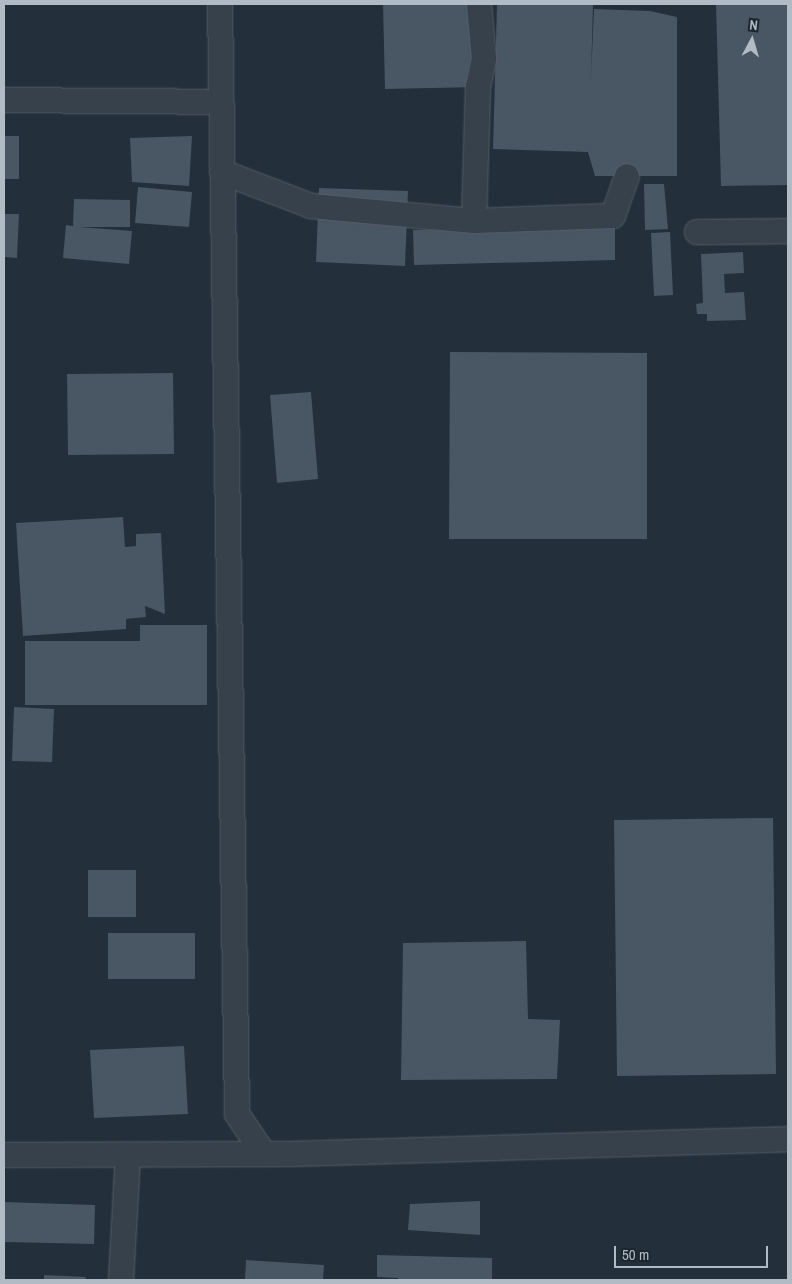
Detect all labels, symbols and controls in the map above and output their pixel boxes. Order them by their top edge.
north arrow [727,15,777,65]
text: N [748,16,759,34]
scale bar [617,1236,771,1268]
text: 50 m [622,1244,649,1265]

